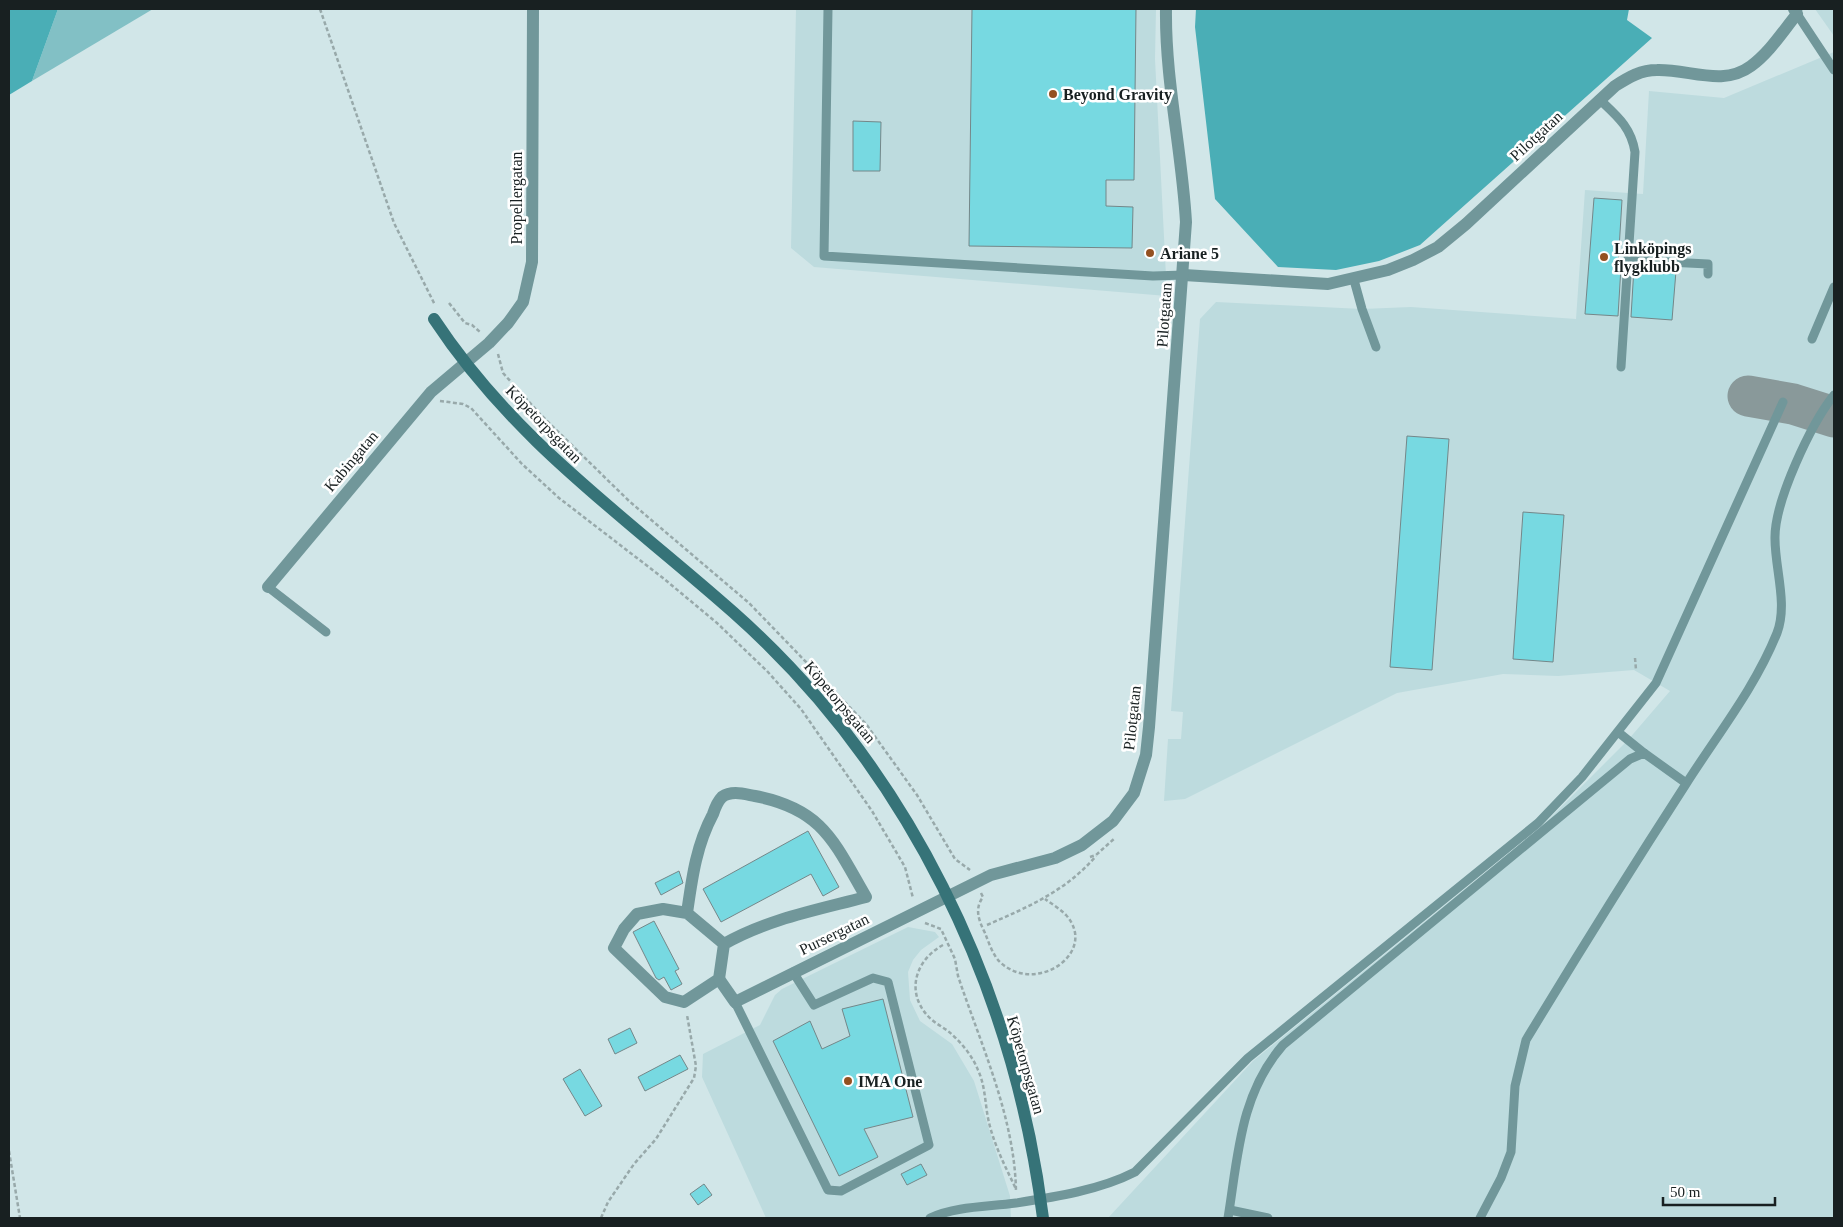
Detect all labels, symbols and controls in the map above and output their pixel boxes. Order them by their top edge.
place label: Beyond Gravity [1063,86,1172,104]
marker: Beyond Gravity [1047,88,1059,100]
street label: Pilotgatan [1506,108,1566,165]
street label: Propellergatan [508,151,526,245]
place label: Linköpings flygklubb [1614,240,1691,276]
place label: Ariane 5 [1160,245,1219,262]
marker: Ariane 5 [1144,247,1156,259]
marker: Linköpings flygklubb [1598,251,1610,263]
street label: Pilotgatan [1153,282,1176,348]
street label: Köpetorpsgatan [502,382,585,467]
street label: Kabingatan [321,427,382,495]
street label: Köpetorpsgatan [800,658,879,747]
street label: Pilotgatan [1120,685,1145,751]
street label: Pursergatan [796,910,872,959]
street label: Köpetorpsgatan [1003,1014,1048,1116]
place label: IMA One [858,1073,922,1090]
marker: IMA One [842,1075,854,1087]
scale bar [1663,1174,1776,1206]
text: 50 m [1670,1184,1701,1200]

